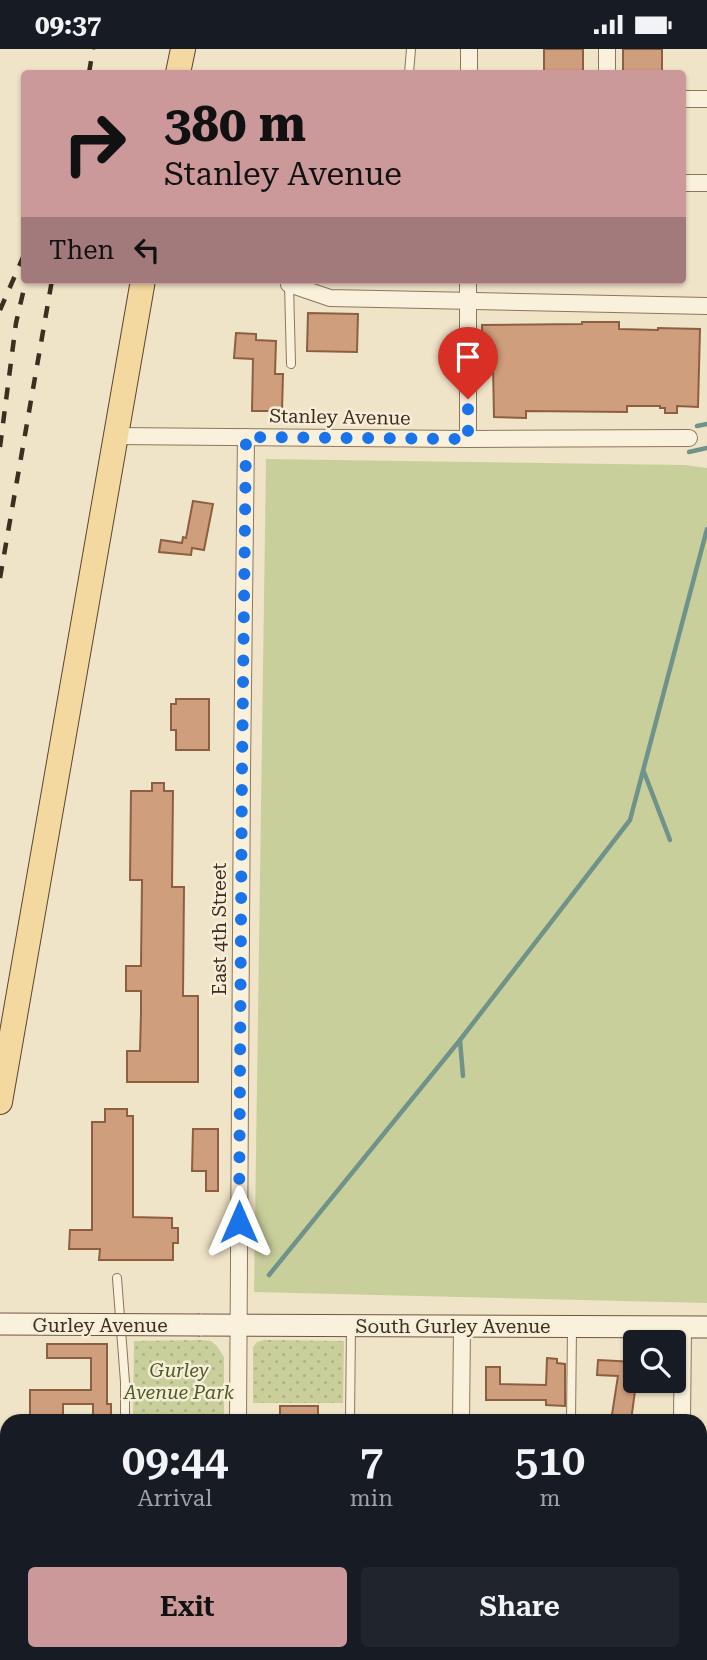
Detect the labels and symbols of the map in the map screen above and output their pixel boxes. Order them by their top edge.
pin [438,327,498,399]
street label: Stanley Avenue [269,404,411,430]
street label: East 4th Street [208,863,231,995]
position arrow [202,1185,276,1259]
street label: Gurley Avenue [32,1314,168,1337]
street label: South Gurley Avenue [356,1315,551,1338]
park label: Gurley Avenue Park [123,1359,235,1404]

